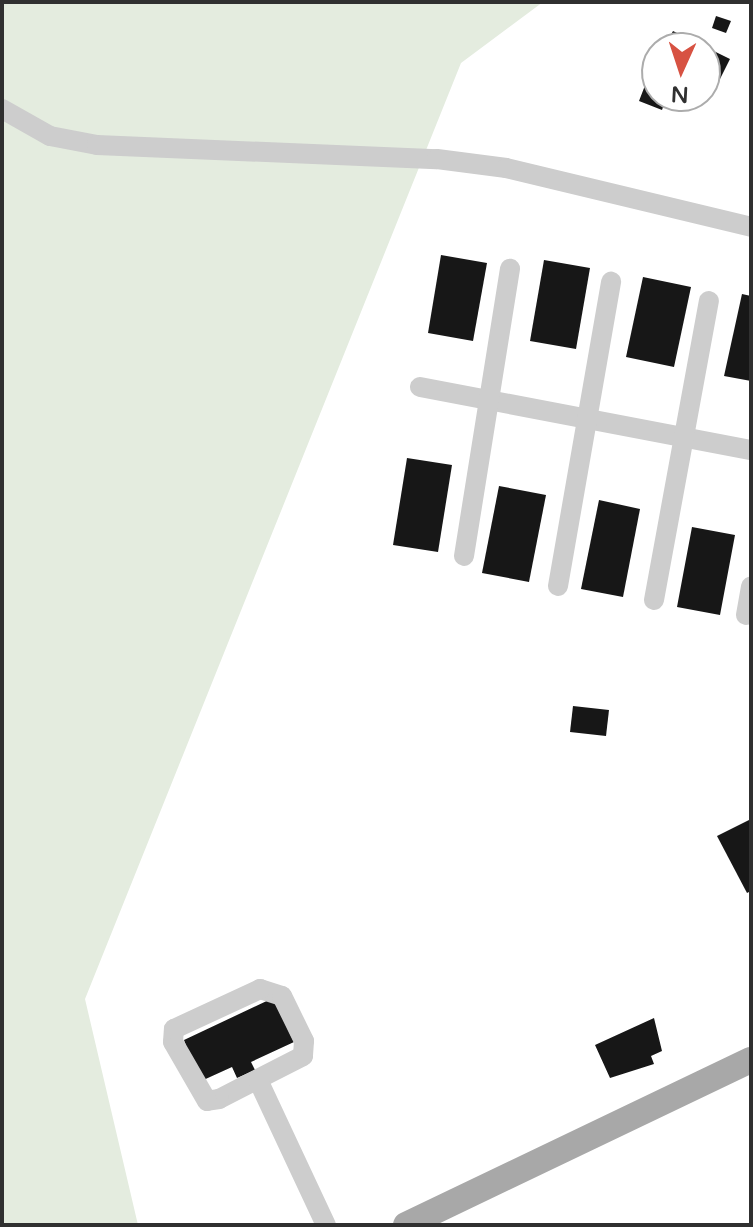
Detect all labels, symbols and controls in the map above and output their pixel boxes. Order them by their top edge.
north arrow [641,32,721,112]
text: N [670,81,689,107]

